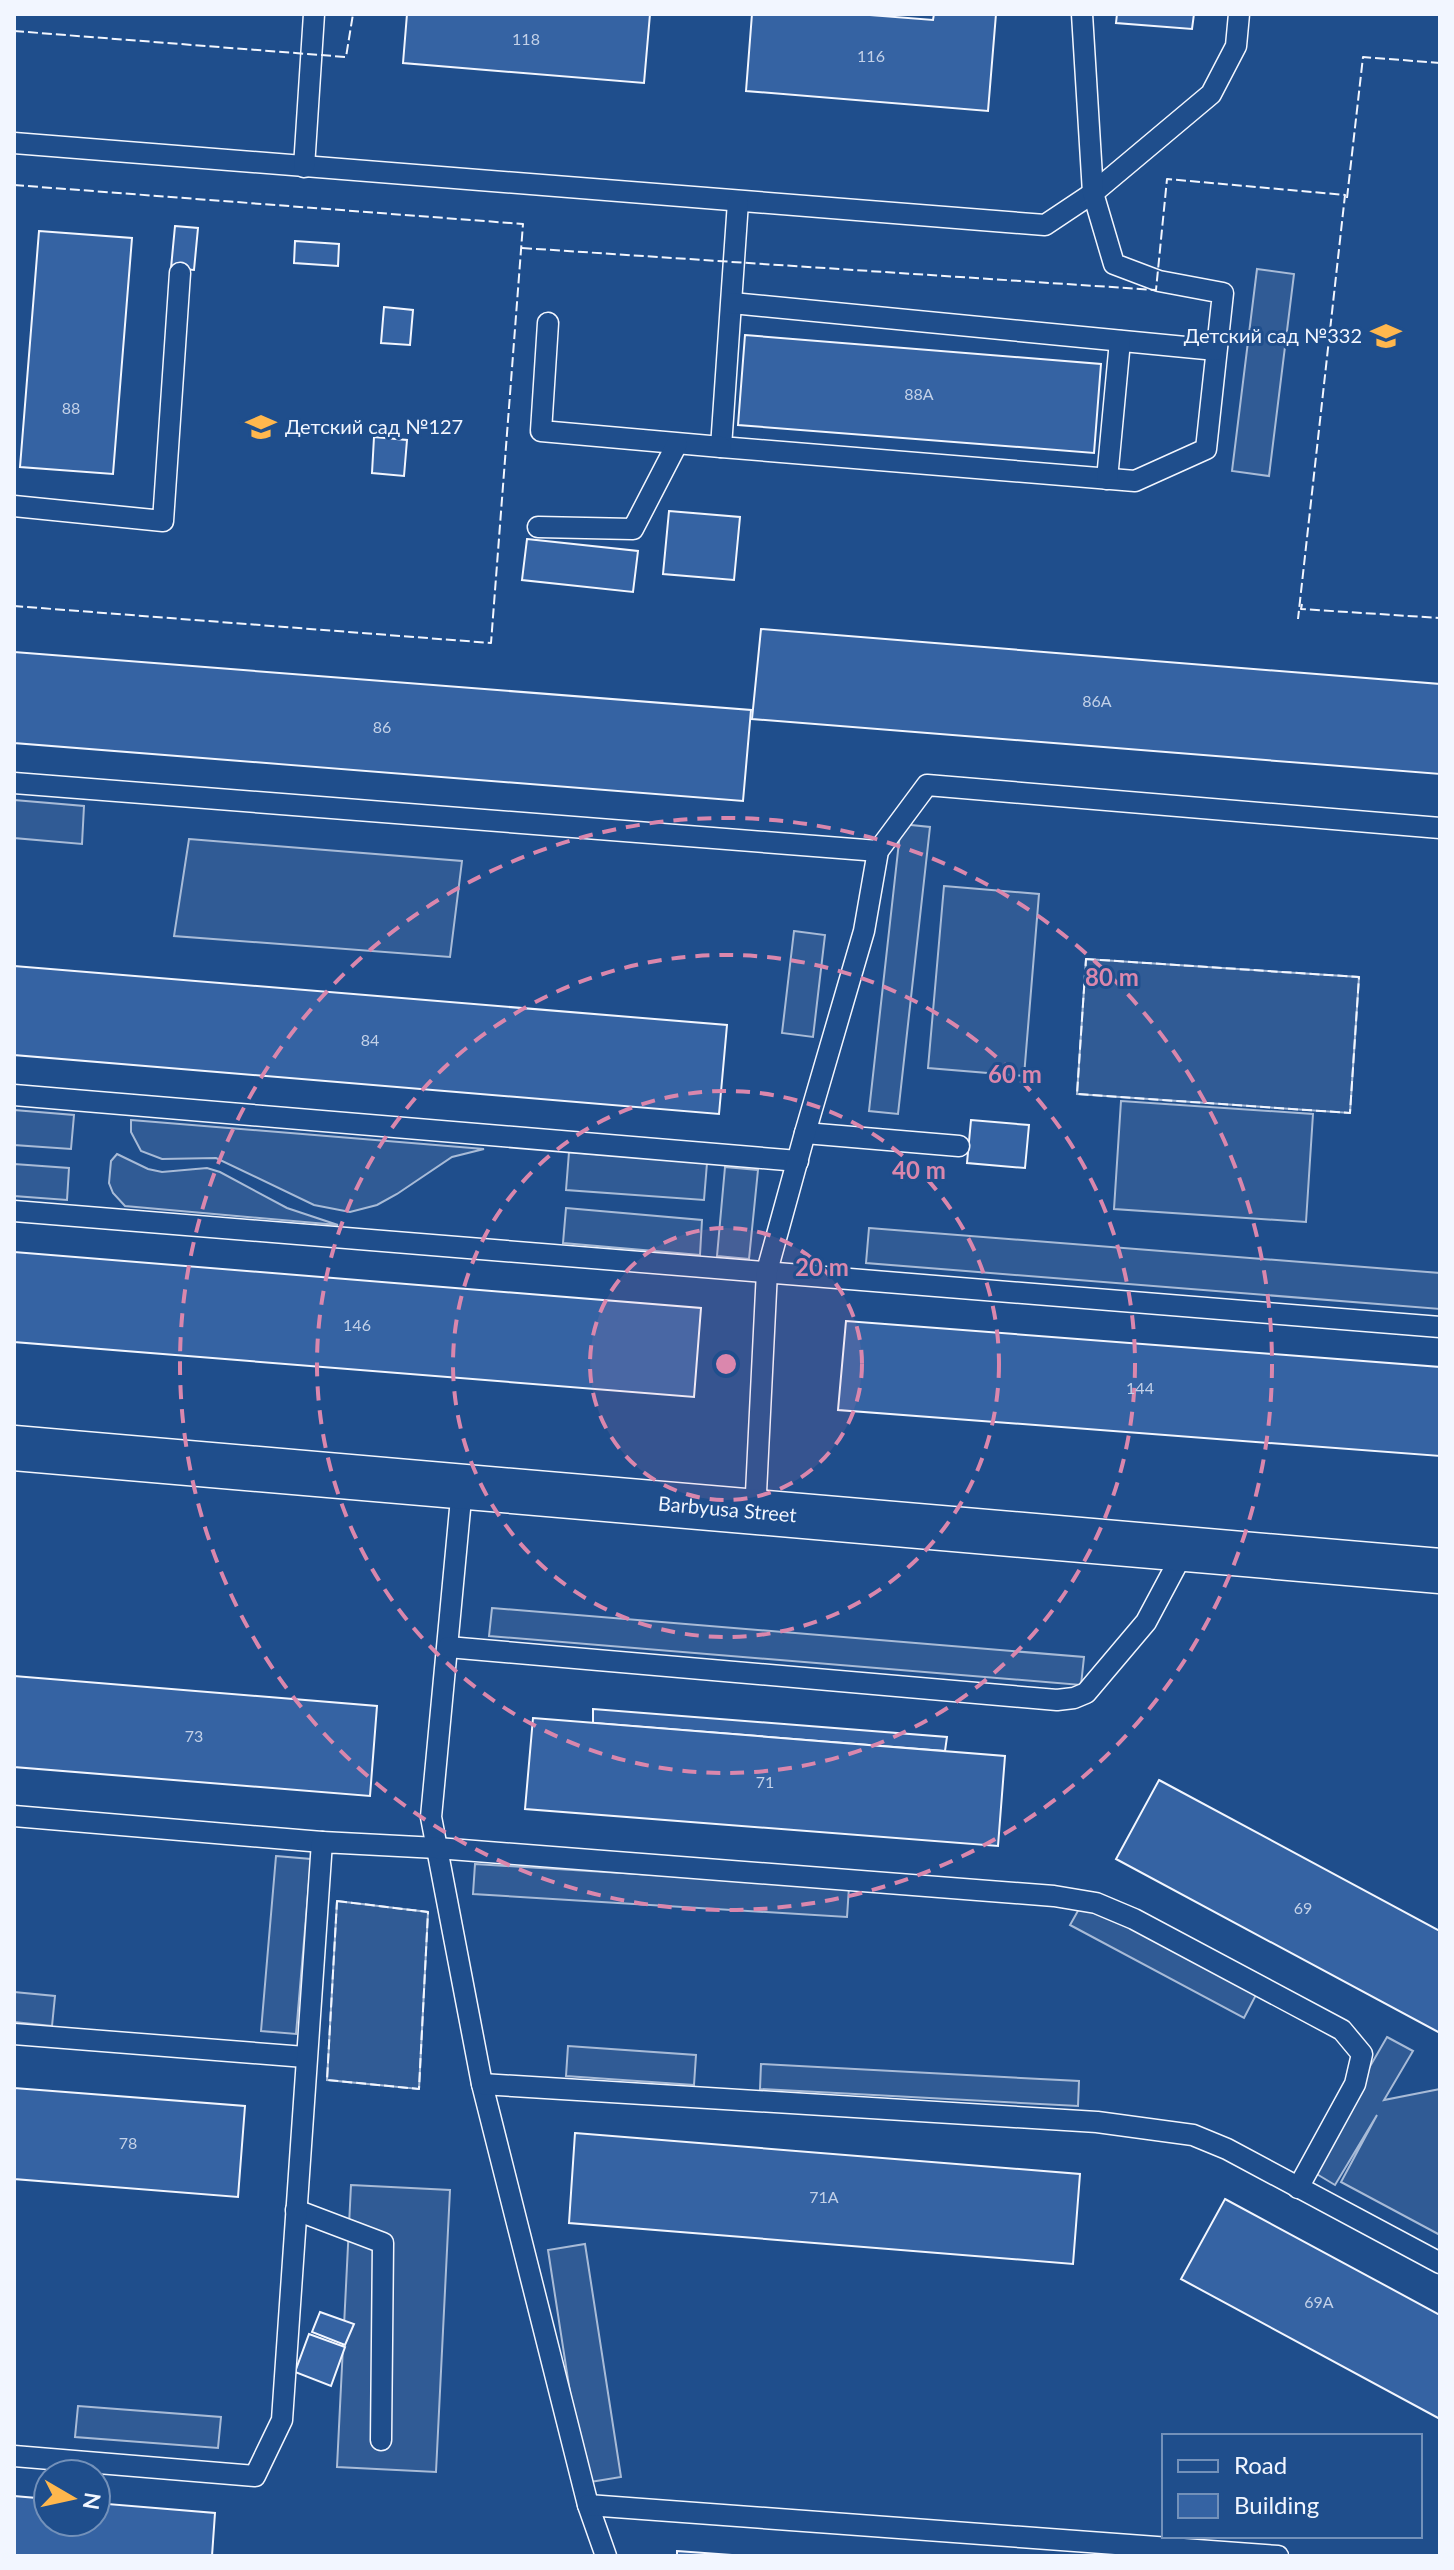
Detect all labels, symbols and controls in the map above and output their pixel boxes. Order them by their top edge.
house number: 118 [512,29,540,48]
house number: 116 [857,46,885,65]
school or university icon: Детский сад №332 [1369,319,1403,353]
place label: Детский сад №332 [1184,323,1362,347]
house number: 88А [904,384,934,403]
house number: 88 [62,398,80,417]
school or university icon: Детский сад №127 [244,410,278,444]
place label: Детский сад №127 [285,414,463,438]
house number: 86А [1082,691,1112,710]
house number: 86 [373,717,391,736]
text: 80 m [1085,962,1139,991]
house number: 84 [361,1030,379,1049]
text: 60 m [988,1059,1042,1088]
text: 40 m [892,1155,946,1184]
text: 20 m [795,1252,849,1281]
house number: 146 [343,1315,371,1334]
centre of rings [712,1350,740,1378]
house number: 144 [1126,1378,1154,1397]
street label: Barbyusa Street [657,1491,798,1526]
house number: 73 [185,1726,203,1745]
house number: 71 [756,1772,774,1791]
house number: 69 [1294,1898,1312,1917]
house number: 78 [119,2133,137,2152]
house number: 71А [809,2187,839,2206]
house number: 69А [1304,2292,1334,2311]
legend [1162,2434,1422,2538]
text: Road [1234,2450,1287,2479]
north arrow [32,2458,112,2538]
text: Building [1234,2490,1319,2519]
text: N [78,2491,107,2512]

